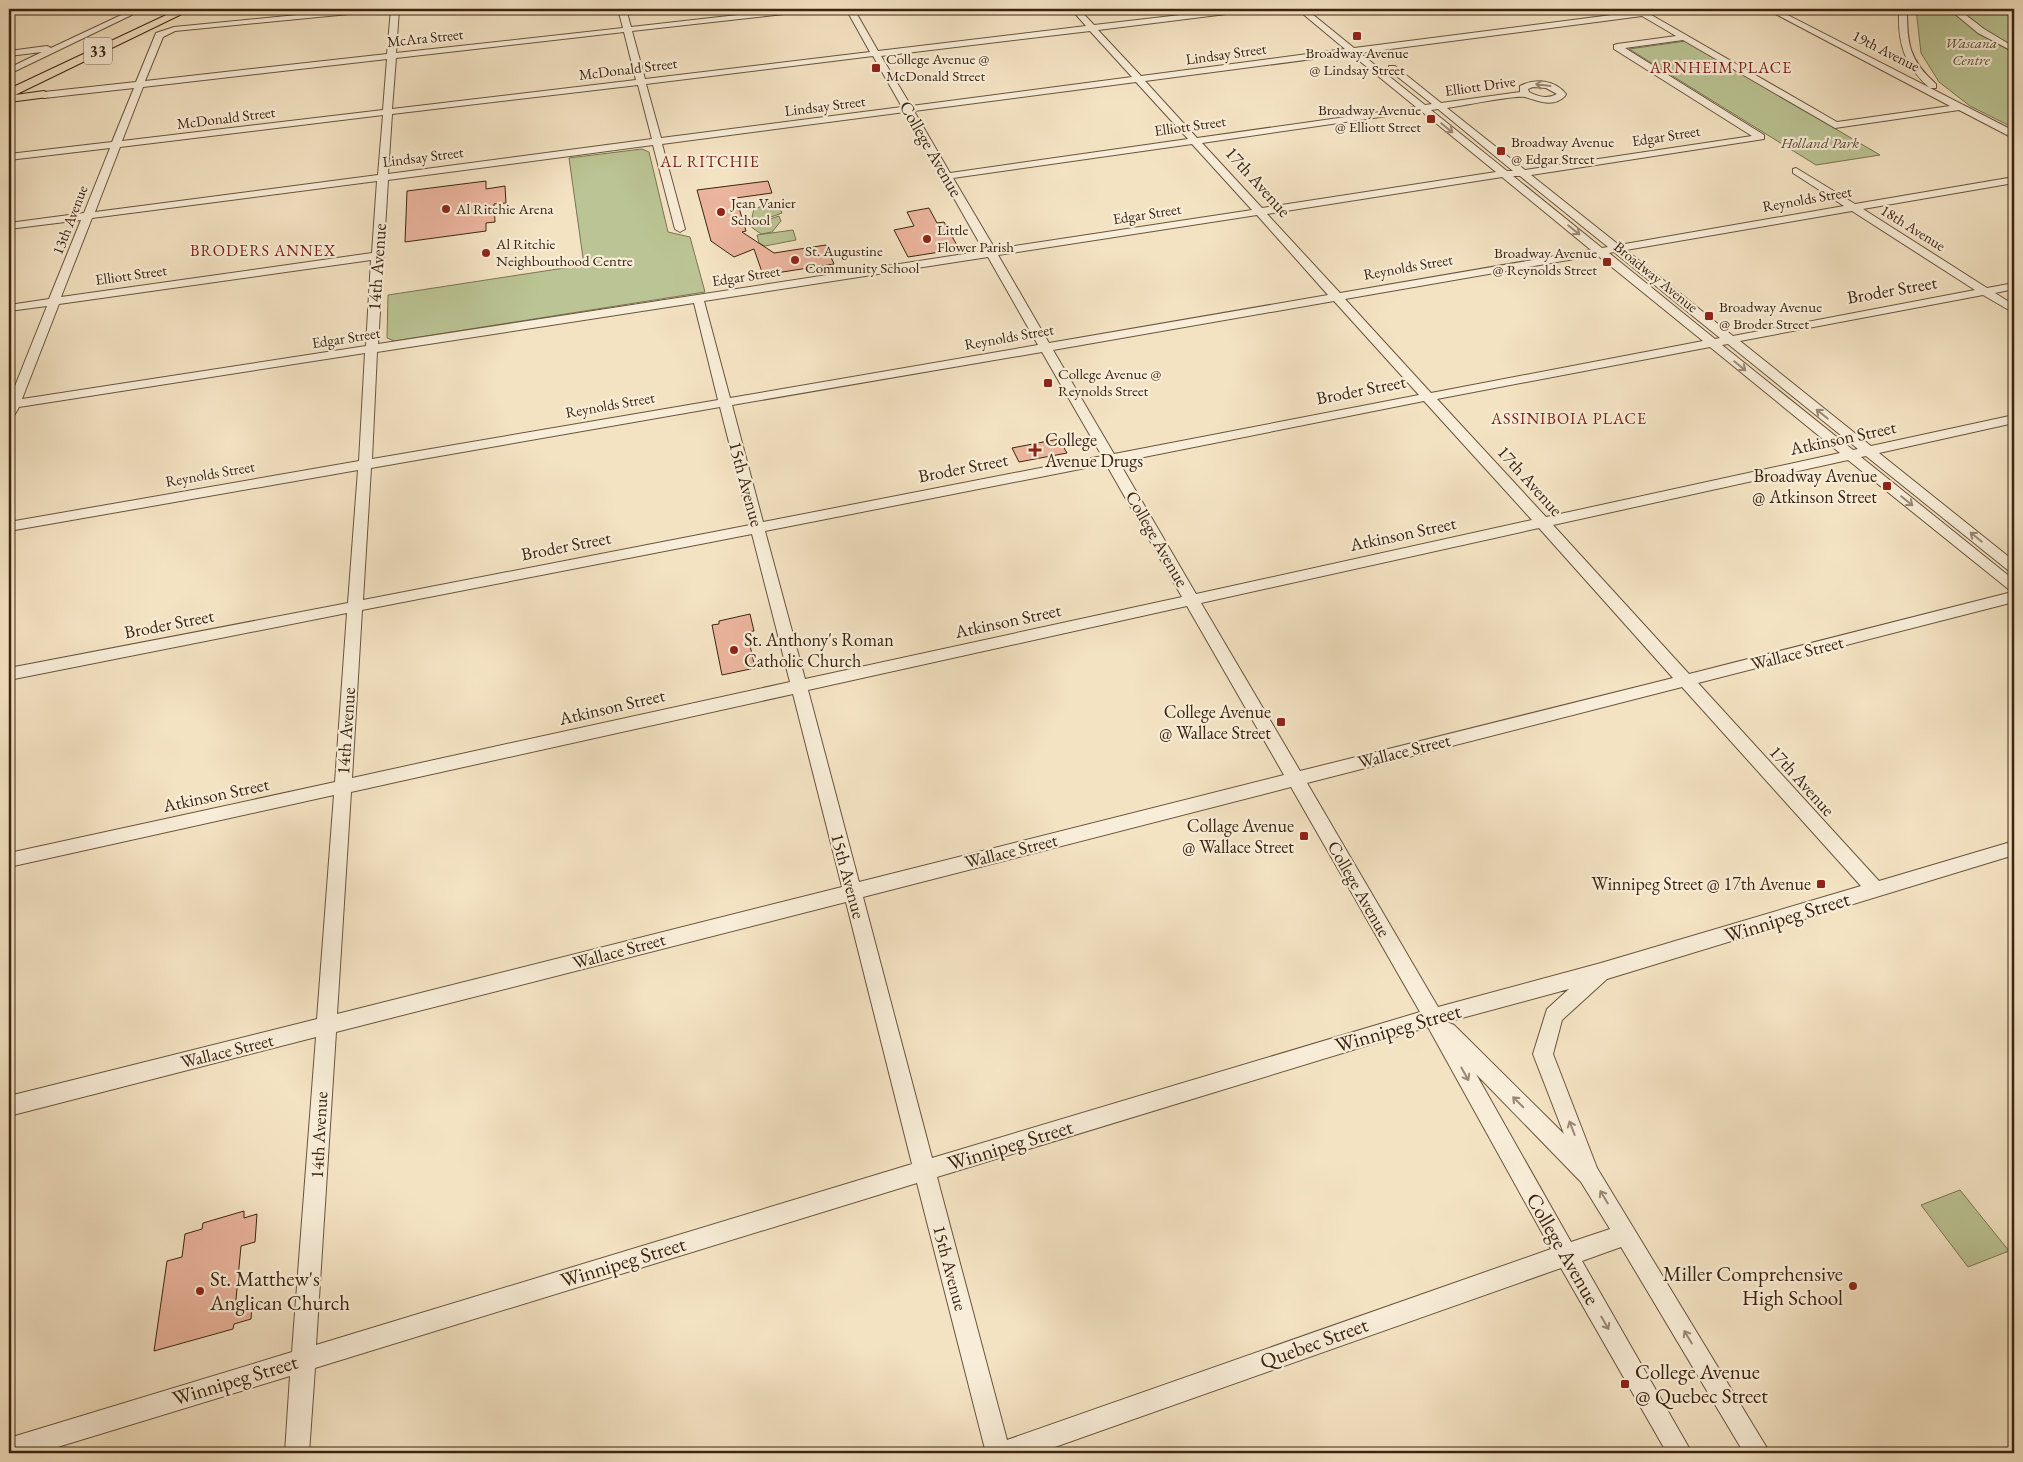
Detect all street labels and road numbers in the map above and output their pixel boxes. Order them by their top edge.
street label: McAra Street [386,24,464,51]
street label: 19th Avenue [1849,26,1923,76]
road number: 33 [84,37,112,64]
street label: Lindsay Street [1184,38,1268,69]
street label: McDonald Street [578,53,679,84]
street label: Elliott Drive [1443,71,1517,100]
street label: Lindsay Street [784,91,867,120]
street label: College Avenue [895,97,968,201]
street label: McDonald Street [176,102,277,133]
street label: Elliott Street [1153,111,1227,140]
street label: Edgar Street [1630,121,1702,150]
street label: 17th Avenue [1221,141,1296,222]
street label: Lindsay Street [382,142,465,171]
street label: Reynolds Street [1761,181,1853,216]
street label: 13th Avenue [48,182,92,257]
street label: Edgar Street [1111,199,1183,228]
street label: 18th Avenue [1877,200,1949,255]
street label: 14th Avenue [362,223,391,311]
street label: Broadway Avenue [1610,237,1702,317]
street label: Reynolds Street [1362,249,1454,284]
street label: Elliott Street [94,260,168,289]
street label: Edgar Street [710,261,782,290]
street label: Broder Street [1845,270,1939,309]
street label: Reynolds Street [963,319,1055,354]
street label: Edgar Street [310,323,382,352]
street label: Broder Street [1314,369,1408,409]
street label: Reynolds Street [564,387,656,422]
street label: Atkinson Street [1787,415,1898,460]
street label: 15th Avenue [724,439,769,529]
street label: 17th Avenue [1493,440,1568,521]
street label: Broder Street [916,447,1010,487]
street label: Reynolds Street [164,456,256,491]
street label: College Avenue [1121,487,1194,591]
street label: Atkinson Street [1347,511,1458,556]
street label: Broder Street [519,525,613,565]
street label: Atkinson Street [952,598,1063,643]
street label: Broder Street [122,603,216,643]
street label: Wallace Street [1748,630,1846,675]
street label: Atkinson Street [556,683,667,730]
street label: 14th Avenue [331,687,360,775]
street label: Wallace Street [1355,728,1453,773]
street label: 17th Avenue [1765,740,1840,821]
street label: Atkinson Street [160,772,271,817]
street label: Wallace Street [962,828,1060,873]
street label: 15th Avenue [826,831,871,921]
street label: College Avenue [1323,837,1396,941]
street label: Winnipeg Street [1721,885,1853,948]
street label: Wallace Street [570,927,668,974]
street label: Winnipeg Street [1332,997,1464,1058]
street label: Wallace Street [178,1028,276,1073]
street label: 14th Avenue [305,1091,332,1179]
street label: Winnipeg Street [944,1113,1076,1176]
street label: College Avenue [1520,1188,1606,1310]
street label: 15th Avenue [928,1223,973,1313]
street label: Winnipeg Street [557,1230,689,1293]
street label: Quebec Street [1256,1310,1372,1375]
street label: Winnipeg Street [169,1348,301,1411]

